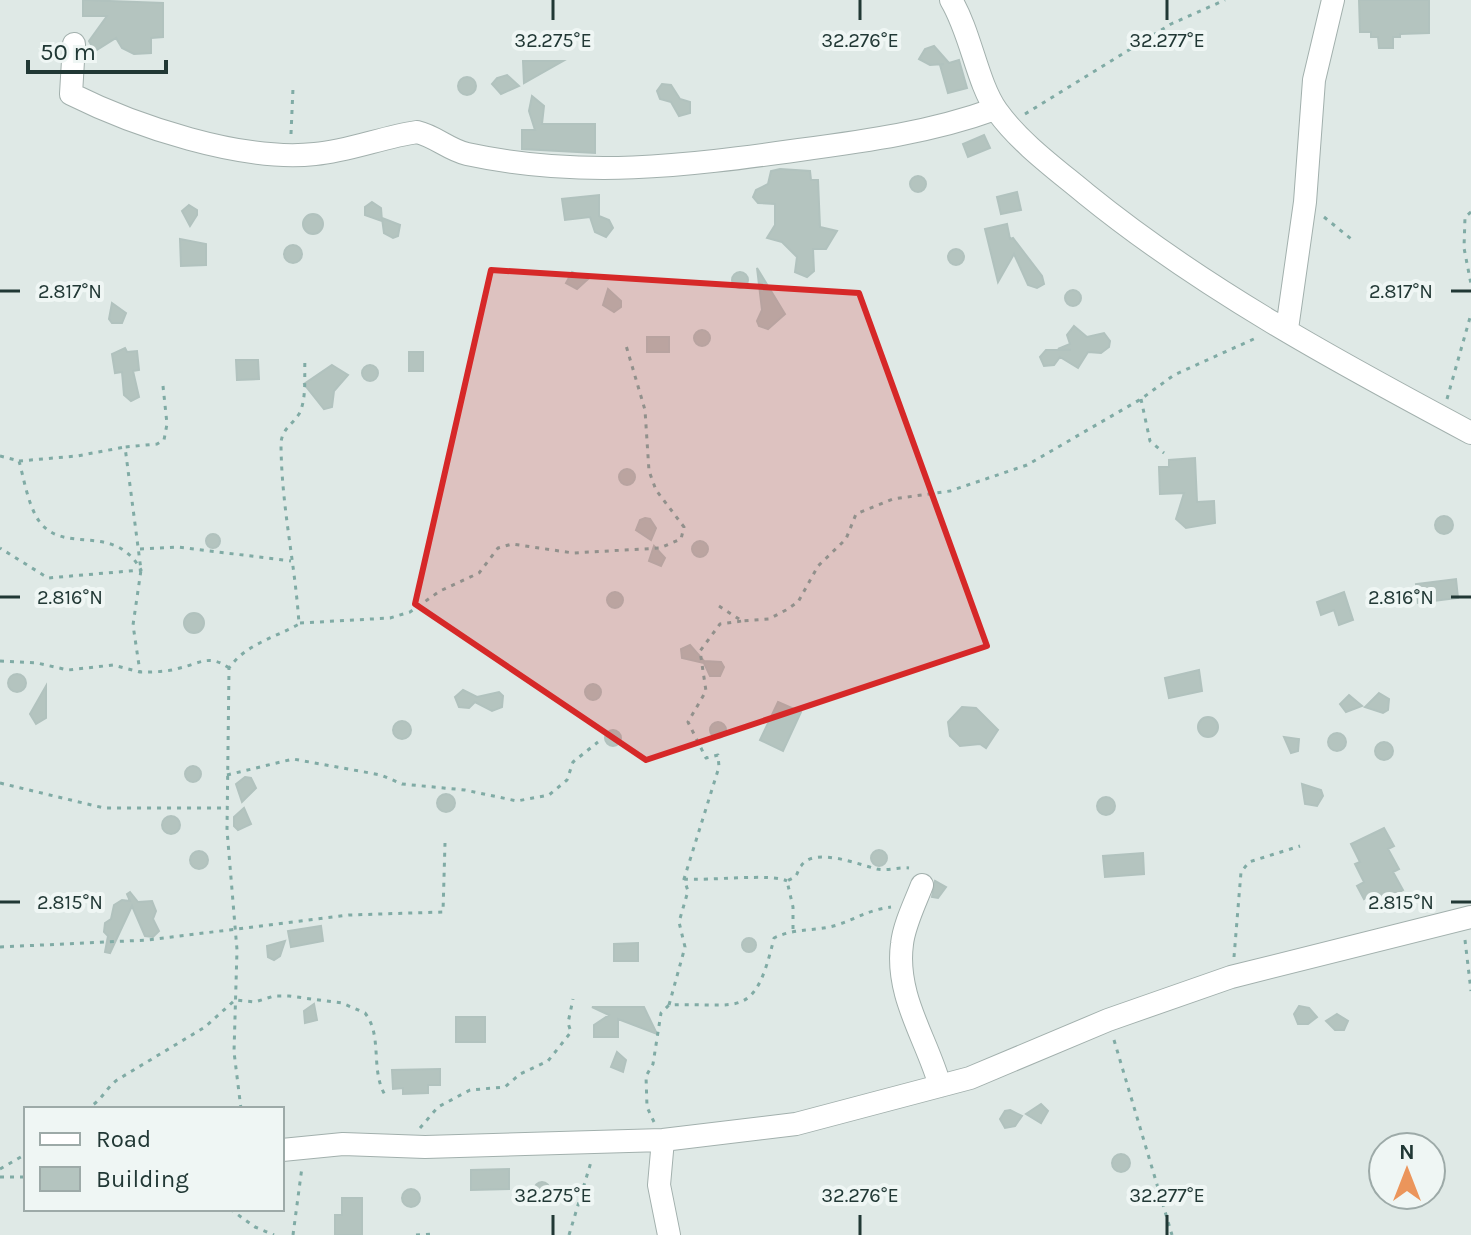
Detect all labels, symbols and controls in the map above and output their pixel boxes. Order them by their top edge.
scale bar [28,24,166,74]
text: 32.275°E [514,29,592,52]
text: 32.276°E [821,29,899,52]
text: 32.277°E [1129,29,1205,52]
text: 50 m [40,38,96,66]
text: 2.817°N [38,280,102,303]
text: 2.817°N [1369,280,1433,303]
text: 2.816°N [37,586,103,609]
text: 2.816°N [1368,586,1434,609]
text: 2.815°N [37,891,103,914]
text: 2.815°N [1368,891,1434,914]
legend [24,1107,284,1211]
text: Road [96,1125,151,1153]
north arrow [1367,1131,1447,1211]
text: N [1399,1139,1415,1165]
text: Building [96,1165,189,1193]
text: 32.275°E [514,1184,592,1207]
text: 32.276°E [821,1184,899,1207]
text: 32.277°E [1129,1184,1205,1207]

